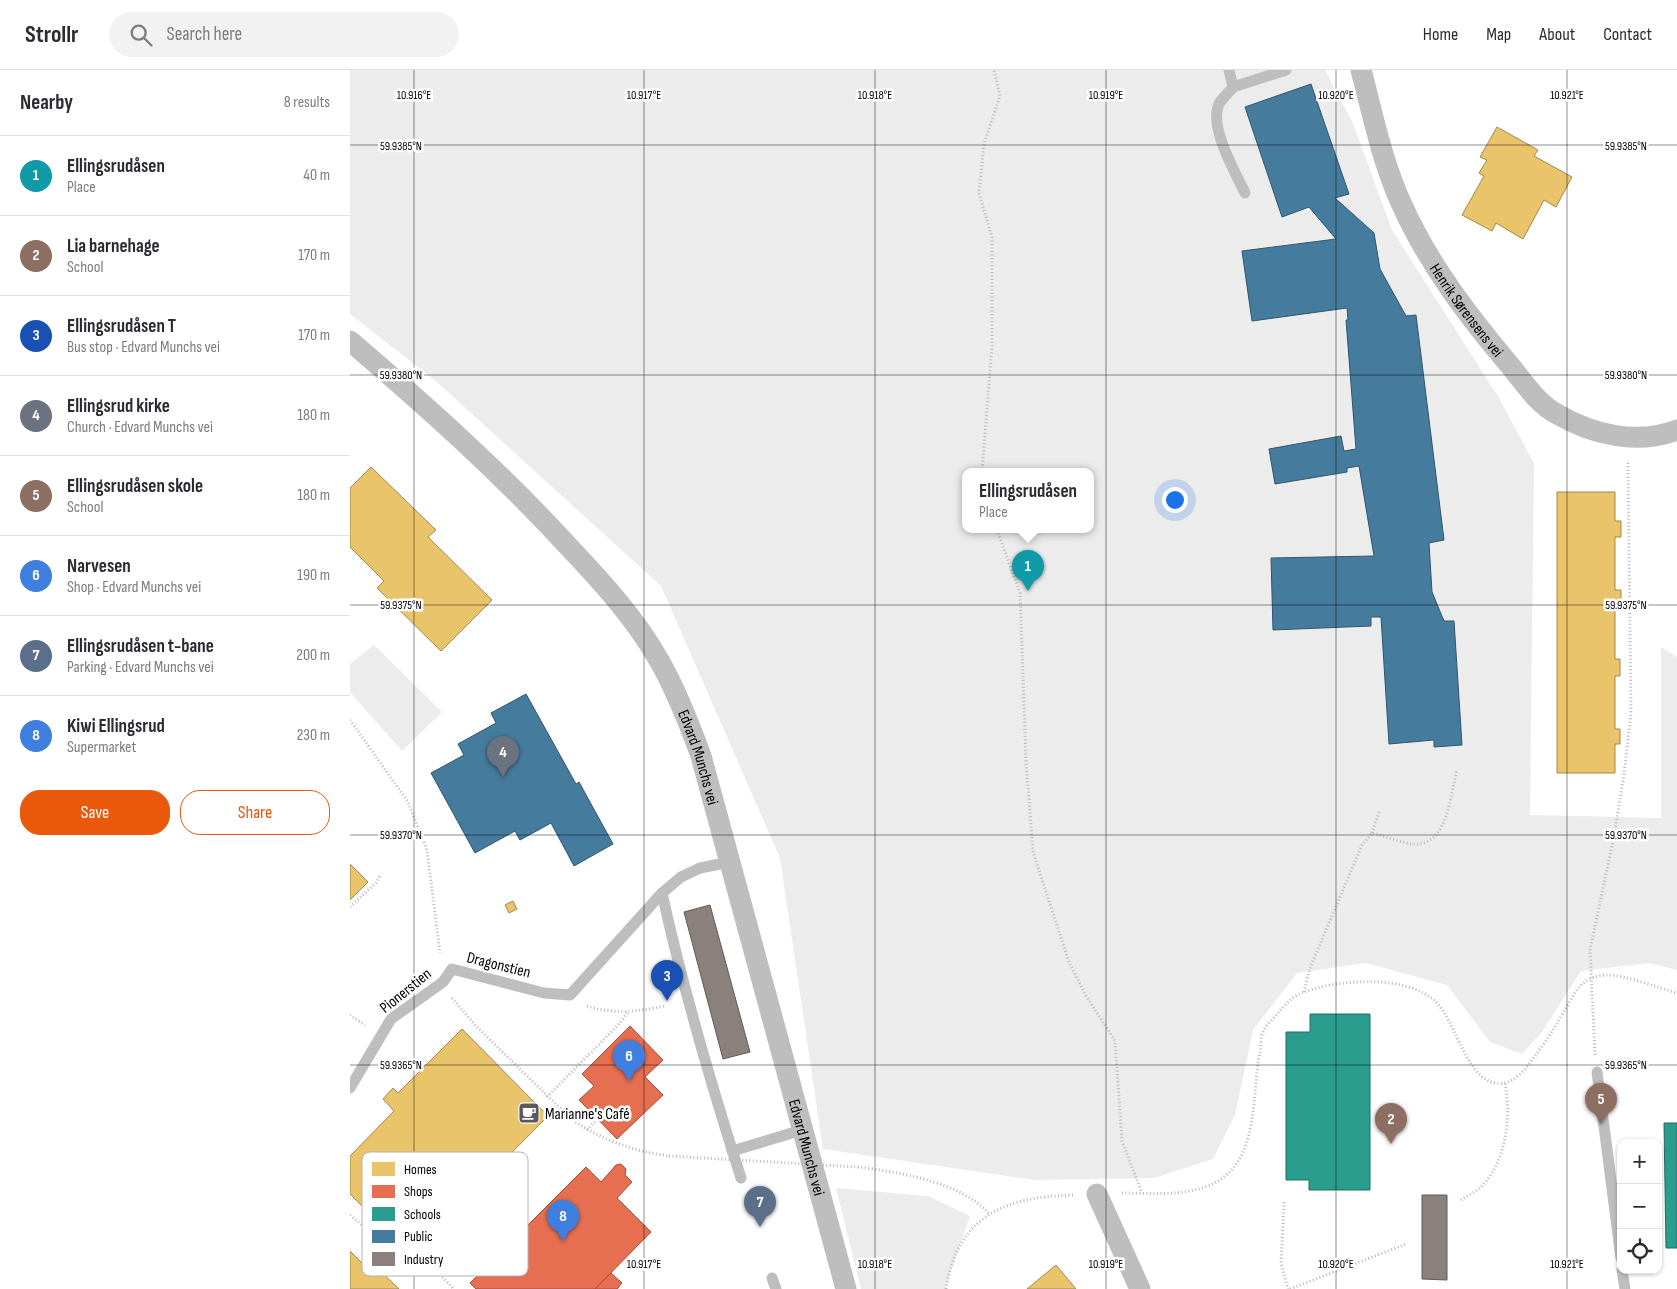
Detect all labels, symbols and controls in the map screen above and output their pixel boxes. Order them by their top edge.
search box [109,12,459,57]
text: Strollr [25,20,79,49]
icon: search [127,21,155,49]
text: Search here [167,23,242,46]
text: Home [1423,24,1458,45]
text: Map [1486,24,1511,45]
text: About [1539,24,1575,45]
text: Contact [1603,24,1652,45]
text: 10.916°E [397,88,431,103]
text: 10.917°E [627,88,661,103]
text: 10.918°E [858,88,892,103]
text: 10.919°E [1089,88,1123,103]
text: 10.920°E [1318,88,1354,103]
text: 10.921°E [1550,88,1584,103]
text: Nearby [20,90,73,115]
text: 8 results [284,93,330,112]
text: 59.9385°N [380,139,422,154]
text: 59.9385°N [1605,139,1647,154]
text: Ellingsrudåsen [67,155,165,178]
text: 1 [33,166,39,185]
text: 40 m [303,166,330,185]
text: Place [67,178,96,197]
text: Lia barnehage [67,235,160,258]
text: 2 [32,246,40,265]
text: 170 m [298,246,330,265]
text: School [67,258,103,277]
street label: Henrik Sørensens vei [1425,260,1507,361]
text: Ellingsrudåsen T [67,315,176,338]
text: 3 [32,326,40,345]
text: 170 m [298,326,330,345]
text: Bus stop · Edvard Munchs vei [67,338,220,357]
text: 59.9380°N [380,368,422,383]
text: 59.9380°N [1605,368,1647,383]
text: Ellingsrud kirke [67,395,170,418]
text: 4 [32,406,40,425]
text: 180 m [297,406,330,425]
text: Church · Edvard Munchs vei [67,418,213,437]
popup [962,468,1094,533]
text: Ellingsrudåsen skole [67,475,203,498]
text: Ellingsrudåsen [979,480,1077,503]
text: 5 [32,486,40,505]
text: 180 m [297,486,330,505]
your location [1162,487,1188,513]
text: School [67,498,103,517]
text: Place [979,503,1008,522]
pin: 1 [1012,550,1044,591]
text: Narvesen [67,555,131,578]
text: 6 [32,566,40,585]
text: 190 m [297,566,330,585]
text: Shop · Edvard Munchs vei [67,578,201,597]
text: 59.9375°N [380,598,422,613]
text: 59.9375°N [1605,598,1647,613]
text: Ellingsrudåsen t-bane [67,635,214,658]
text: 7 [33,646,39,665]
text: 200 m [296,646,330,665]
text: Parking · Edvard Munchs vei [67,658,214,677]
street label: Edvard Munchs vei [673,707,722,807]
text: Kiwi Ellingsrud [67,715,165,738]
text: 8 [32,726,40,745]
text: 230 m [297,726,330,745]
pin: 4 [487,736,519,777]
text: Supermarket [67,738,136,757]
button: Save [20,790,170,835]
button: Share [180,790,330,835]
text: 59.9370°N [380,828,422,843]
text: 59.9370°N [1605,828,1647,843]
street label: Dragonstien [465,948,533,983]
pin: 3 [651,960,683,1001]
street label: Pionerstien [376,965,436,1018]
pin: 6 [613,1040,645,1081]
text: 59.9365°N [380,1058,422,1073]
text: 59.9365°N [1605,1058,1647,1073]
pin: 5 [1585,1083,1617,1124]
street label: Edvard Munchs vei [784,1097,828,1198]
cafe icon: Marianne's Café [517,1101,541,1125]
pin: 2 [1375,1103,1407,1144]
place label: Marianne's Café [545,1105,630,1124]
map controls [1617,1139,1662,1274]
button: + [1617,1139,1662,1184]
legend [362,1152,528,1276]
text: Homes [404,1161,437,1178]
text: Shops [404,1183,433,1200]
button: − [1617,1184,1662,1229]
pin: 7 [744,1186,776,1227]
pin: 8 [547,1200,579,1241]
text: Schools [404,1206,441,1223]
text: Public [404,1228,433,1245]
button: locate [1617,1229,1662,1274]
text: Industry [404,1251,444,1268]
text: 10.917°E [627,1257,661,1272]
text: 10.918°E [858,1257,892,1272]
text: 10.919°E [1089,1257,1123,1272]
text: 10.920°E [1318,1257,1354,1272]
text: 10.921°E [1550,1257,1584,1272]

